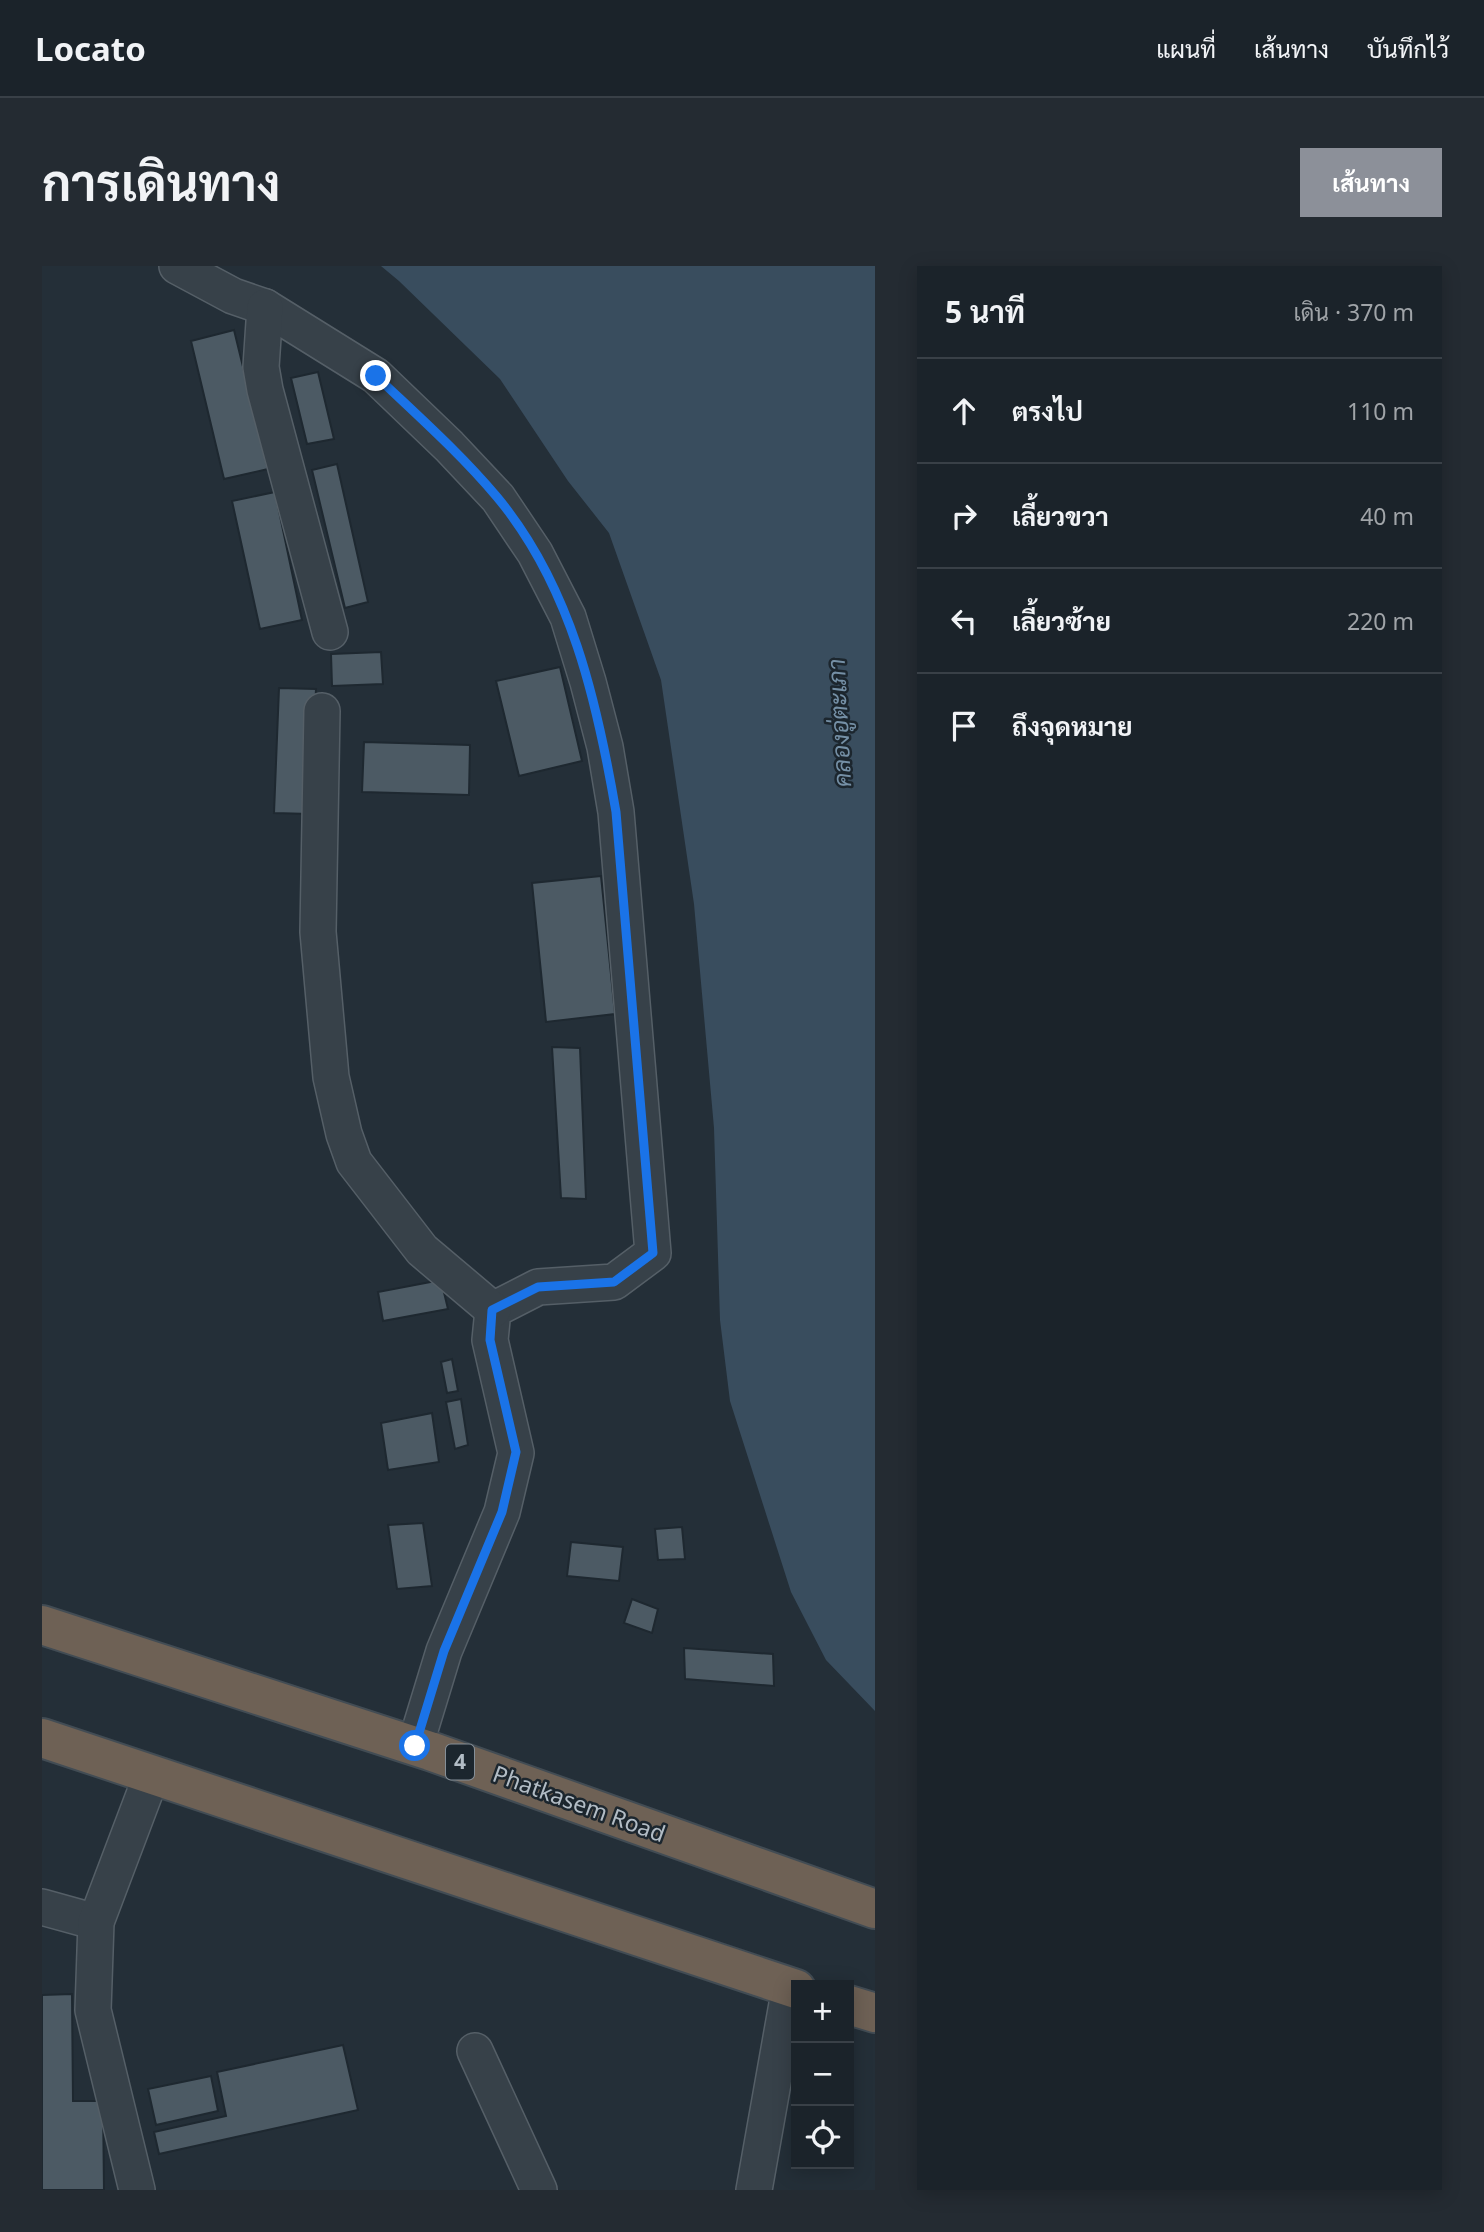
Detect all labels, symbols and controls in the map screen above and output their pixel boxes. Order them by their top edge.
text: Locato [35,26,146,71]
text: แผนที่ [1156,32,1216,65]
text: เส้นทาง [1254,32,1329,65]
text: บันทึกไว้ [1367,32,1449,65]
button: เส้นทาง [1300,148,1442,217]
text: การเดินทาง [42,149,280,215]
text: 5 นาที [945,291,1025,332]
text: เดิน · 370 m [1294,296,1414,328]
route end [360,360,391,391]
icon: ahead [945,392,983,430]
text: ตรงไป [1012,393,1083,429]
text: 110 m [1347,395,1414,427]
icon: right [945,497,983,535]
text: เลี้ยวขวา [1012,498,1109,534]
text: 40 m [1360,500,1414,532]
icon: left [945,602,983,640]
text: เลี้ยวซ้าย [1012,603,1111,639]
text: 220 m [1347,605,1414,637]
water label: คลองอู่ตะเภา [819,658,860,788]
icon: arrive [945,707,983,745]
text: ถึงจุดหมาย [1012,708,1133,744]
route start [399,1730,430,1761]
road number: 4 [446,1744,474,1780]
street label: Phatkasem Road [489,1757,670,1849]
map controls [791,1980,854,2169]
button: + [791,1980,854,2043]
button: − [791,2043,854,2106]
button: locate [791,2106,854,2169]

